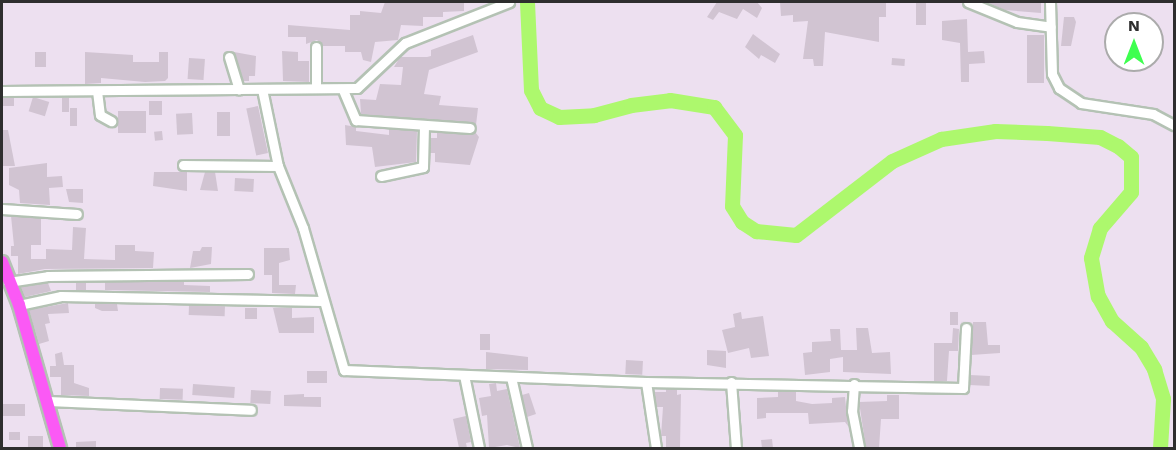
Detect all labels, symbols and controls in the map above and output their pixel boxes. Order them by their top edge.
north arrow [1104,12,1164,72]
text: N [1128,16,1140,35]

